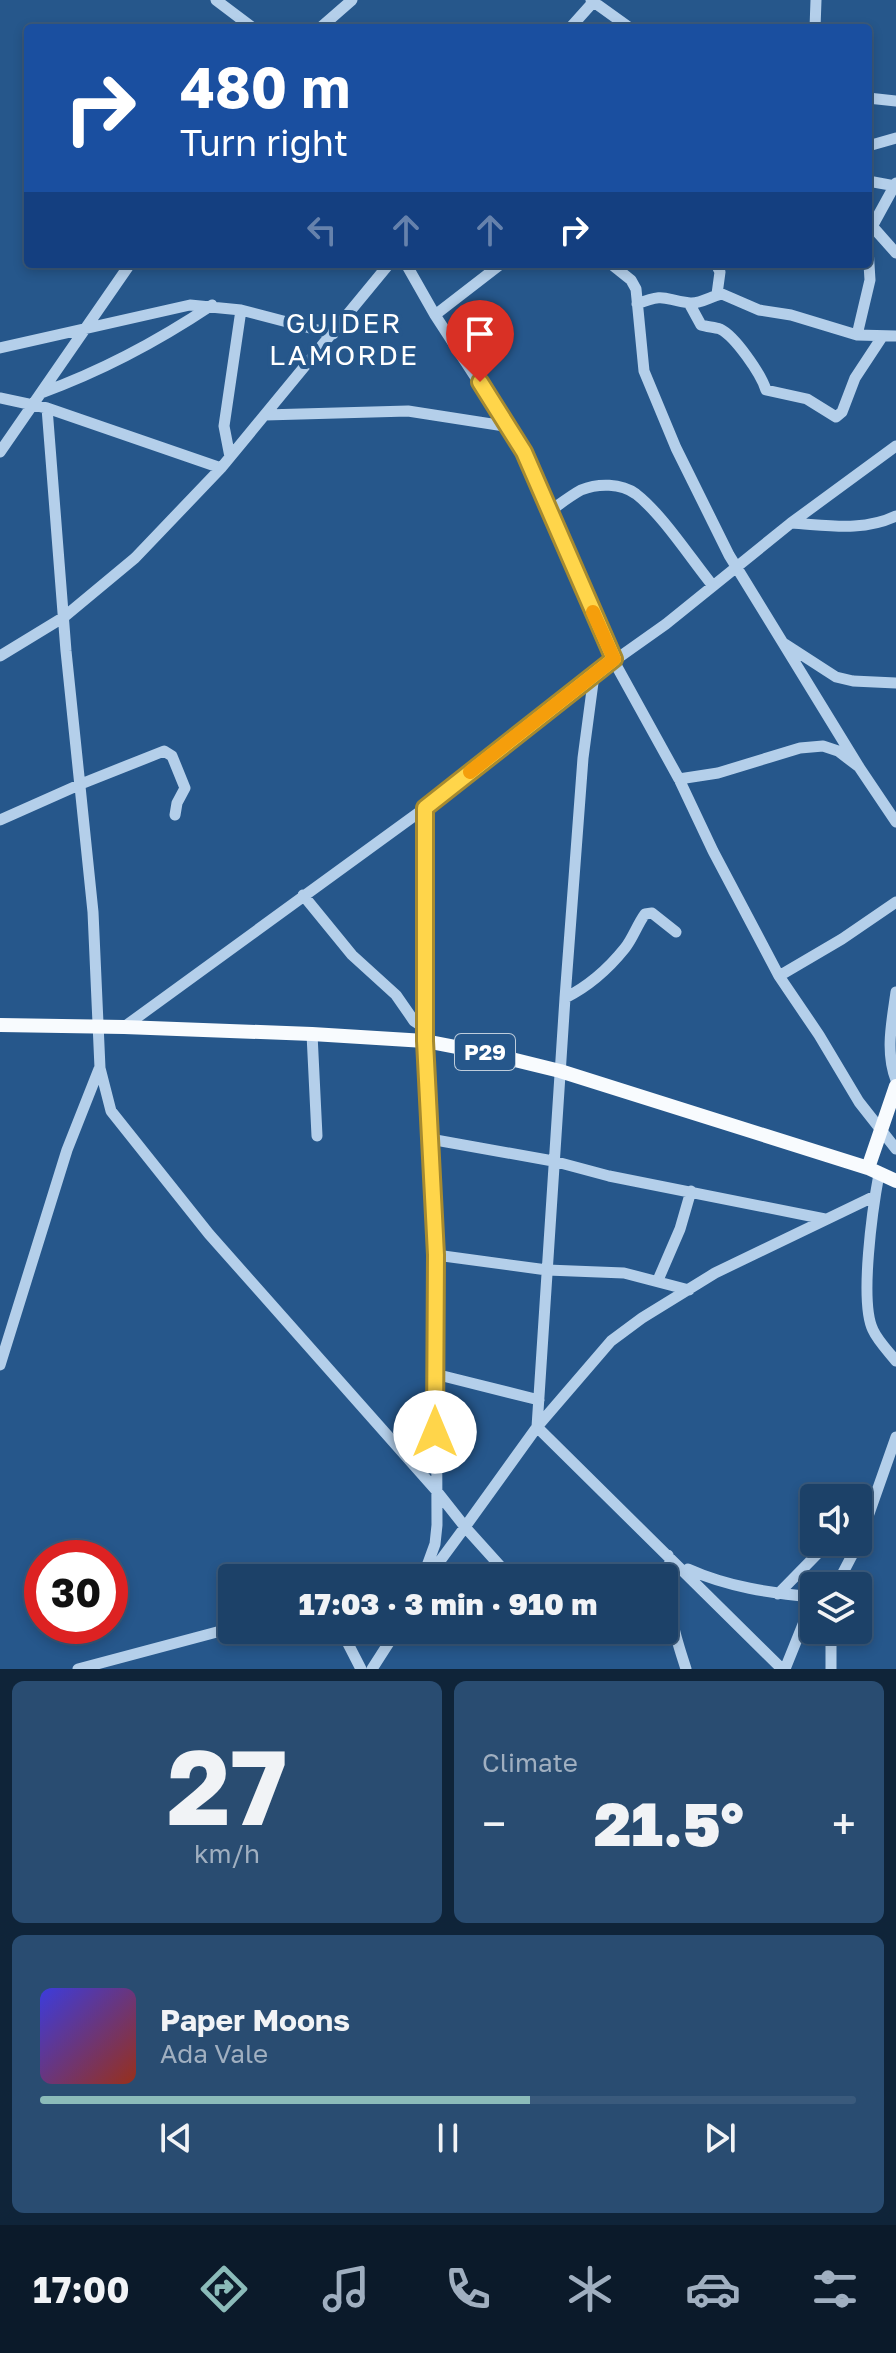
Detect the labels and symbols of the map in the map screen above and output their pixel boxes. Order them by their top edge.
pin [446,300,514,382]
district label: GUIDER LAMORDE [269,306,419,371]
road number: P29 [455,1034,515,1070]
position arrow [393,1390,477,1474]
speed limit sign: 30 [24,1540,128,1644]

